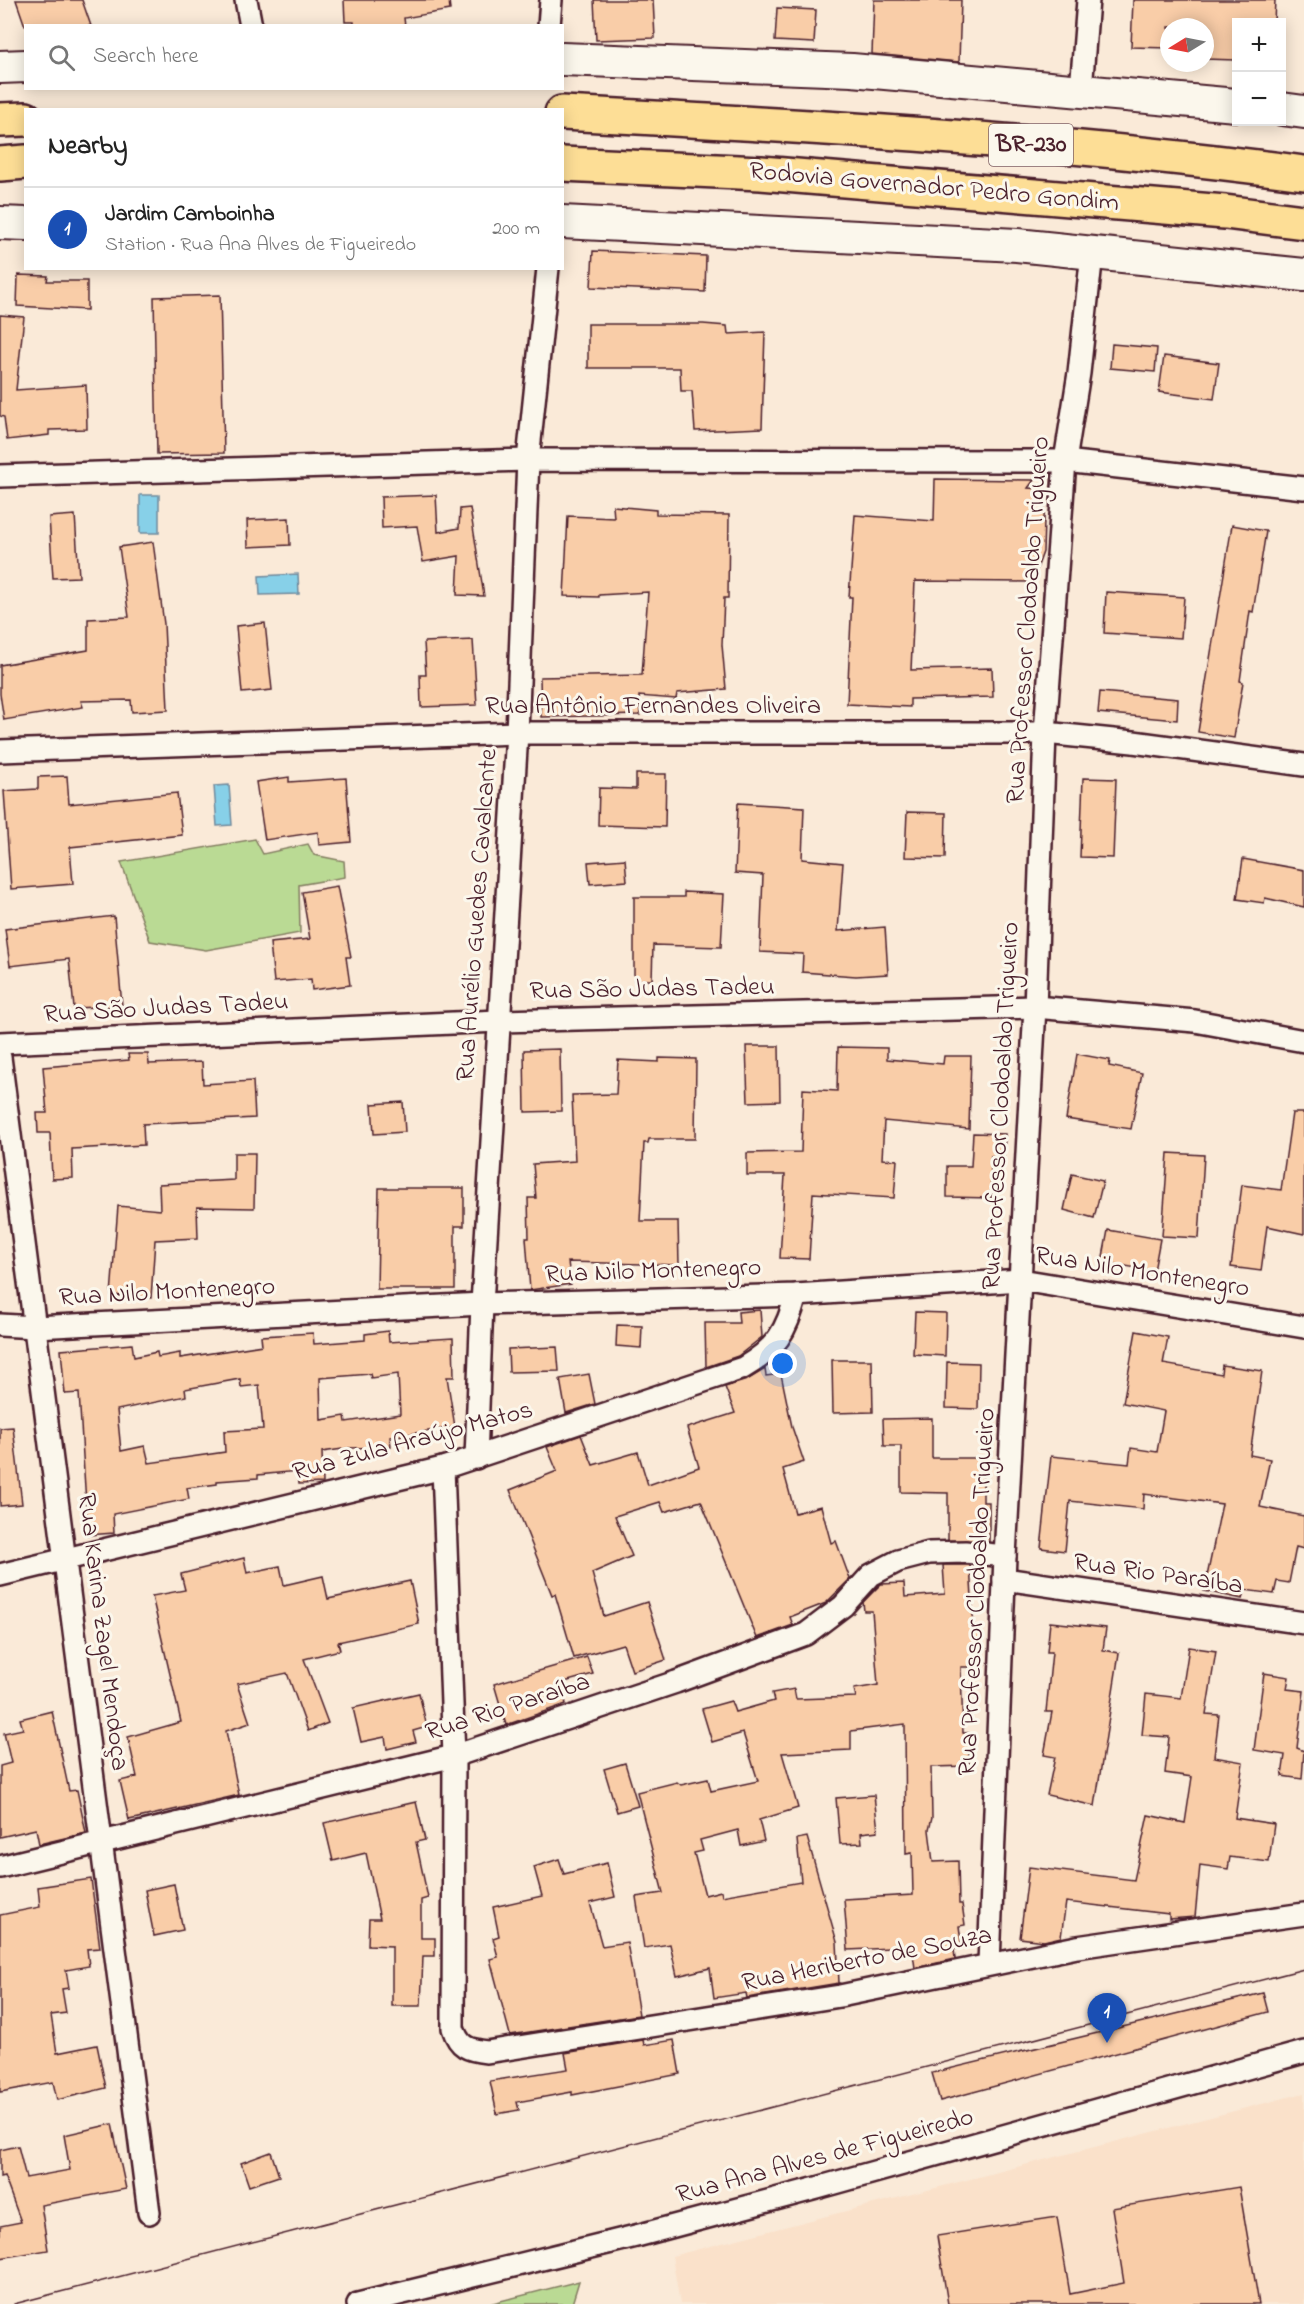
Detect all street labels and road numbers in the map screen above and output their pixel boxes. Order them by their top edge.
road number: BR-230 [989,124,1073,166]
street label: Rodovia Governador Pedro Gondim [747,153,1121,223]
street label: Rua Professor Clodoaldo Trigueiro [997,435,1061,805]
street label: Rua Antônio Fernandes Oliveira [485,688,821,726]
street label: Rua Aurélio Guedes Cavalcante [447,747,509,1083]
street label: Rua Professor Clodoaldo Trigueiro [973,921,1031,1291]
street label: Rua São Judas Tadeu [529,969,775,1011]
street label: Rua São Judas Tadeu [42,984,290,1034]
street label: Rua Nilo Montenegro [1032,1237,1252,1309]
street label: Rua Nilo Montenegro [544,1249,762,1295]
street label: Rua Nilo Montenegro [58,1268,276,1318]
street label: Rua Zula Araújo Matos [288,1392,538,1492]
street label: Rua Professor Clodoaldo Trigueiro [949,1407,1007,1777]
street label: Rua Karina Zagel Mendoça [66,1491,138,1773]
street label: Rua Rio Paraíba [1071,1544,1245,1606]
street label: Rua Rio Paraíba [421,1664,595,1752]
street label: Rua Heriberto de Souza [739,1917,995,2003]
street label: Rua Ana Alves de Figueiredo [672,2099,978,2215]

